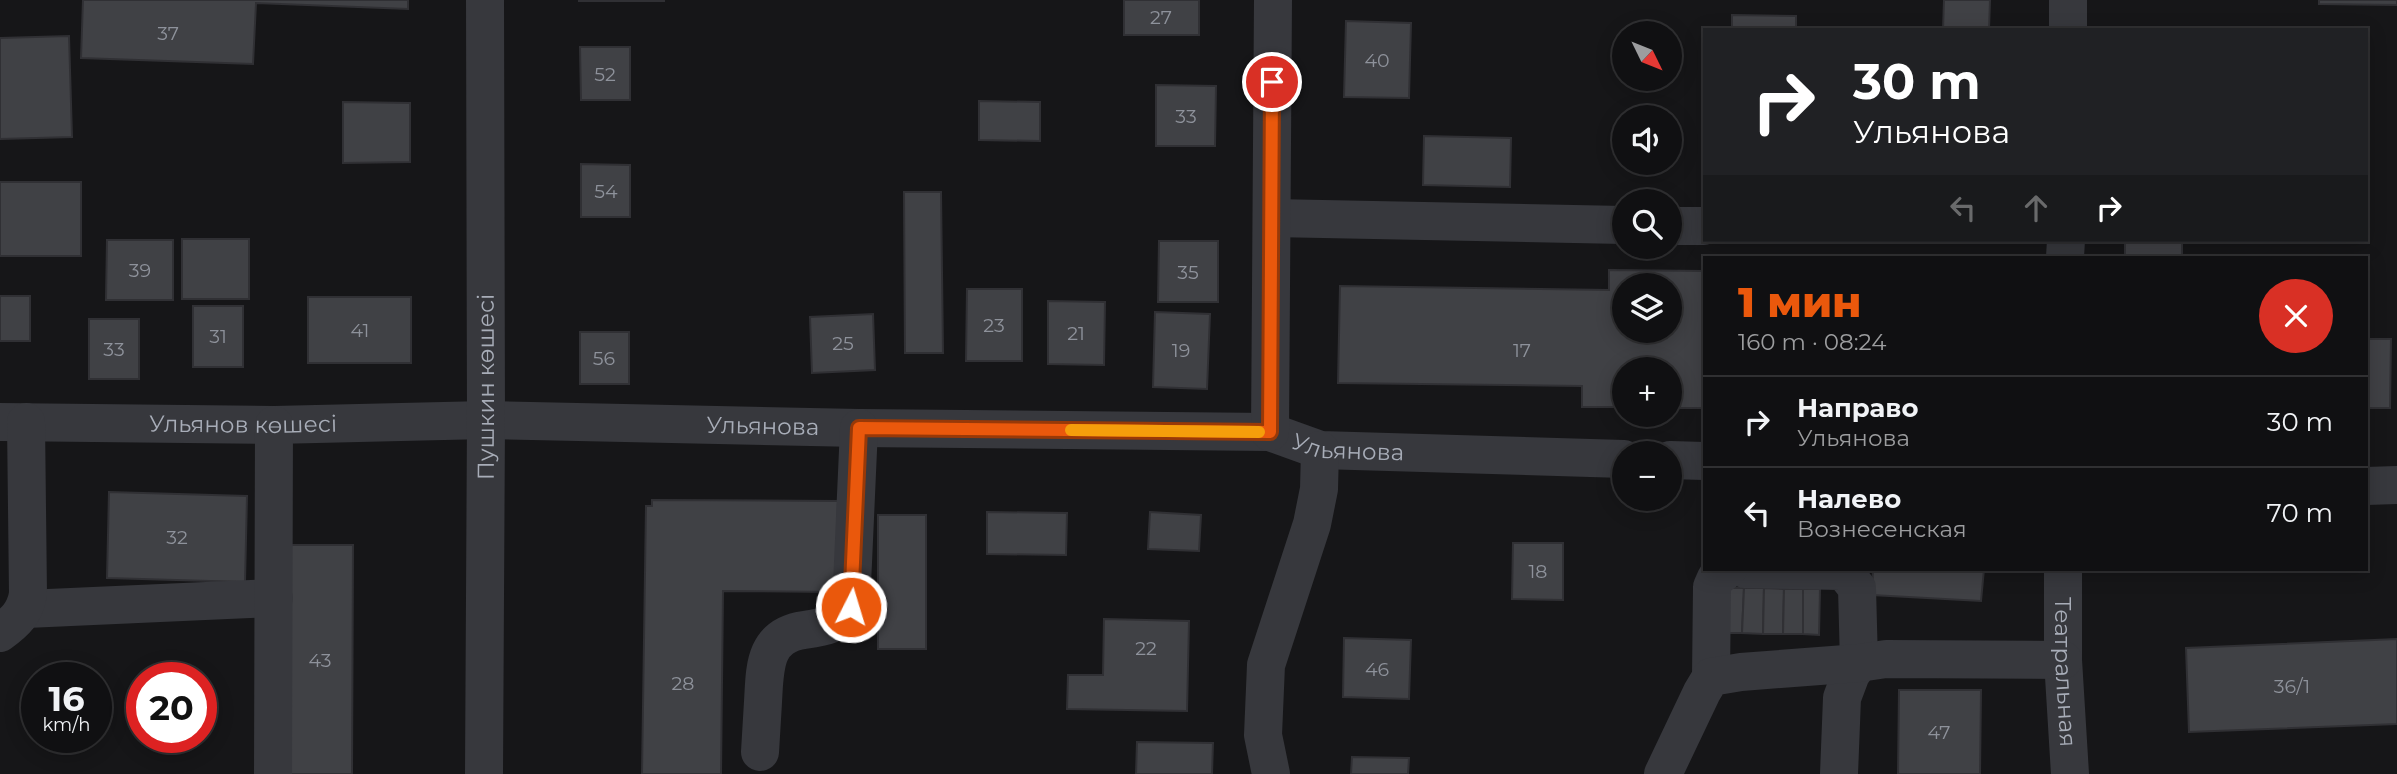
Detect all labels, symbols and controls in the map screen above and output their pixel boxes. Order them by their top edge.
house number: 27 [1150,6,1172,29]
north arrow [1612,21,1682,91]
map controls [1612,21,1682,511]
house number: 37 [157,22,179,45]
house number: 40 [1364,49,1390,72]
pin [1242,52,1302,112]
text: 30 m [1853,52,1981,111]
icon: right [1738,56,1829,147]
house number: 52 [594,63,616,86]
icon: arrive [1253,63,1291,101]
house number: 33 [1175,105,1197,128]
button: sound [1612,105,1682,175]
text: Ульянова [1853,112,2010,151]
house number: 54 [594,180,618,203]
button: search [1612,189,1682,259]
icon: left [1944,189,1982,227]
icon: ahead [2017,189,2055,227]
icon: right [2090,189,2128,227]
house number: 39 [129,259,151,282]
house number: 35 [1177,261,1199,284]
button: layers [1612,273,1682,343]
text: 1 мин [1738,276,1862,328]
button: close [2259,279,2333,353]
street label: Пушкин көшесі [472,294,500,480]
house number: 23 [983,314,1005,337]
house number: 41 [351,319,369,342]
house number: 21 [1067,322,1085,345]
house number: 31 [209,325,227,348]
text: 160 m · 08:24 [1738,328,1886,356]
house number: 25 [832,332,854,355]
house number: 33 [103,338,125,361]
house number: 19 [1172,339,1190,362]
house number: 17 [1513,339,1531,362]
house number: 56 [593,347,615,370]
button: + [1612,357,1682,427]
text: Направо [1797,392,1918,424]
icon: right [1738,403,1776,441]
text: 30 m [2267,406,2333,438]
street label: Ульянов көшесі [149,410,337,439]
street label: Ульянова [706,411,820,441]
text: Ульянова [1797,424,1910,452]
street label: Ульянова [1288,427,1405,466]
button: − [1612,441,1682,511]
text: Налево [1797,483,1901,515]
icon: left [1738,494,1776,532]
text: 70 m [2267,497,2333,529]
text: Вознесенская [1797,515,1967,543]
house number: 32 [166,526,188,549]
house number: 18 [1529,560,1547,583]
position arrow [814,570,888,644]
street label: Театральная [2049,597,2082,748]
house number: 22 [1135,637,1157,660]
house number: 43 [309,649,332,672]
house number: 46 [1365,658,1389,681]
speed limit sign: 20 [126,662,217,753]
house number: 28 [672,672,694,695]
house number: 36/1 [2274,675,2310,698]
text: 16 [48,677,85,720]
text: km/h [42,714,91,736]
house number: 47 [1928,721,1950,744]

